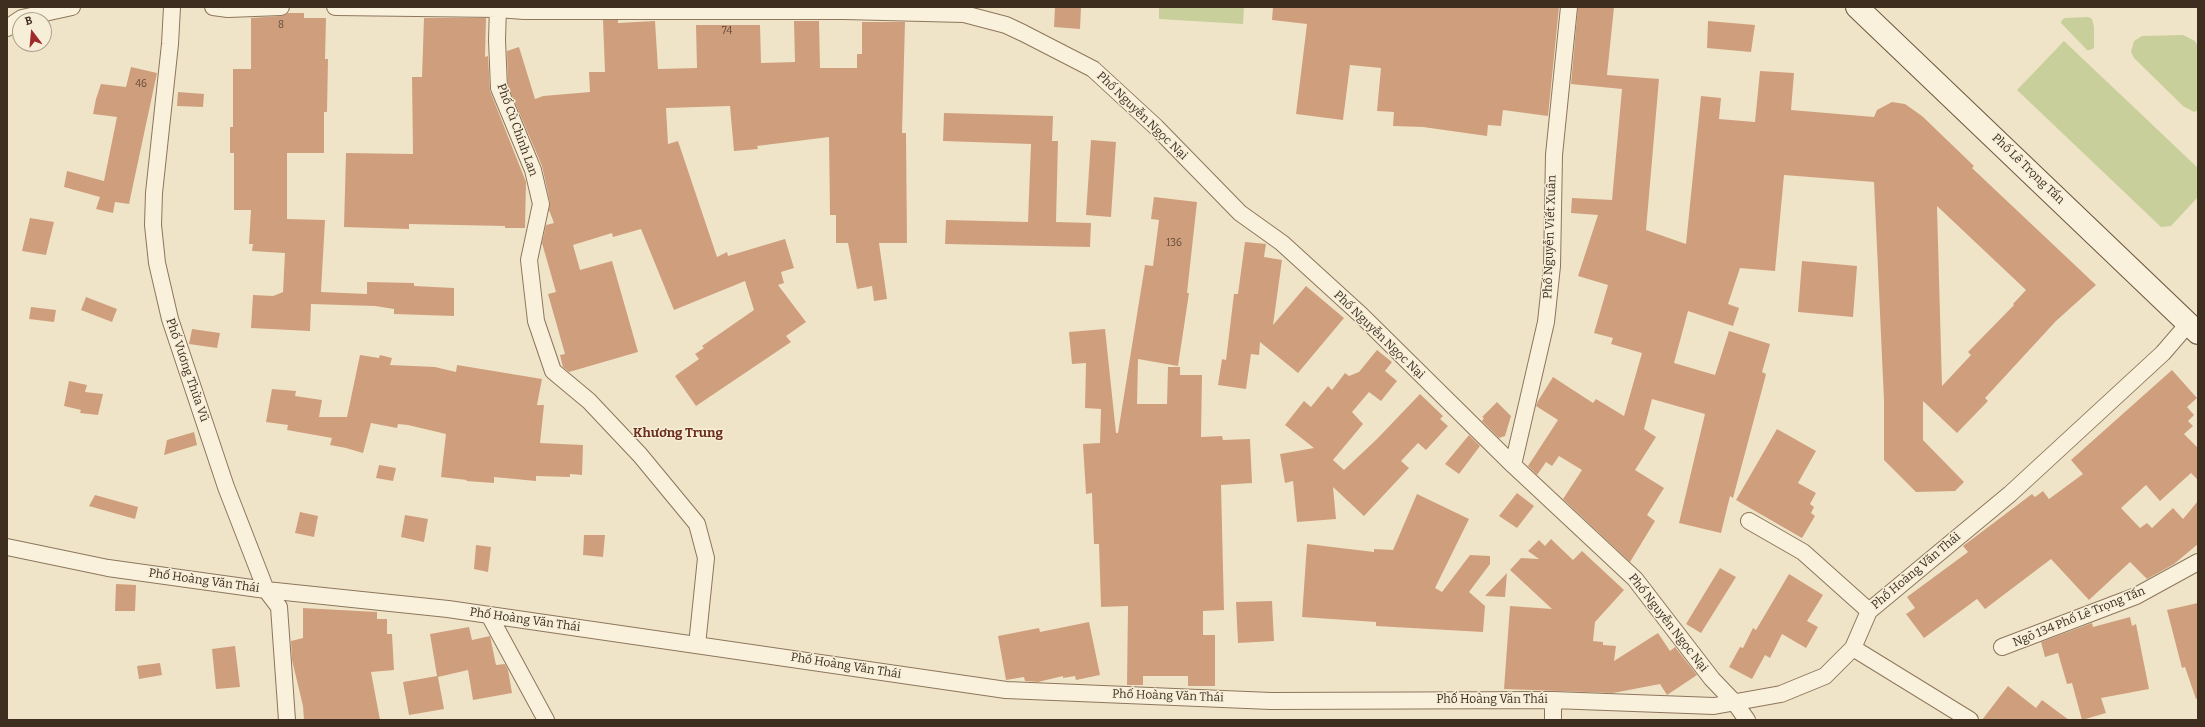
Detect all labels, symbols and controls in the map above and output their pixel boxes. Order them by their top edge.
north arrow [12,12,52,52]
text: B [24,14,34,28]
house number: 8 [278,19,284,31]
house number: 74 [722,25,732,37]
street label: Phố Nguyễn Ngọc Nại [1094,69,1190,163]
house number: 46 [135,78,147,90]
street label: Phố Cù Chính Lan [494,82,540,178]
street label: Phố Lê Trọng Tấn [1989,131,2067,207]
street label: Phố Nguyễn Viết Xuân [1541,175,1559,299]
house number: 136 [1166,237,1182,249]
street label: Phố Nguyễn Ngọc Nại [1331,288,1427,382]
street label: Phố Vương Thừa Vũ [163,316,211,424]
district label: Khương Trung [633,425,723,441]
street label: Phố Hoàng Văn Thái [1869,530,1963,612]
street label: Phố Hoàng Văn Thái [148,566,260,596]
street label: Phố Nguyễn Ngọc Nại [1625,571,1711,675]
street label: Ngõ 134 Phố Lê Trọng Tấn [2011,584,2147,650]
street label: Phố Hoàng Văn Thái [469,605,581,635]
street label: Phố Hoàng Văn Thái [790,650,902,682]
street label: Phố Hoàng Văn Thái [1112,687,1224,705]
street label: Phố Hoàng Văn Thái [1436,693,1548,707]

